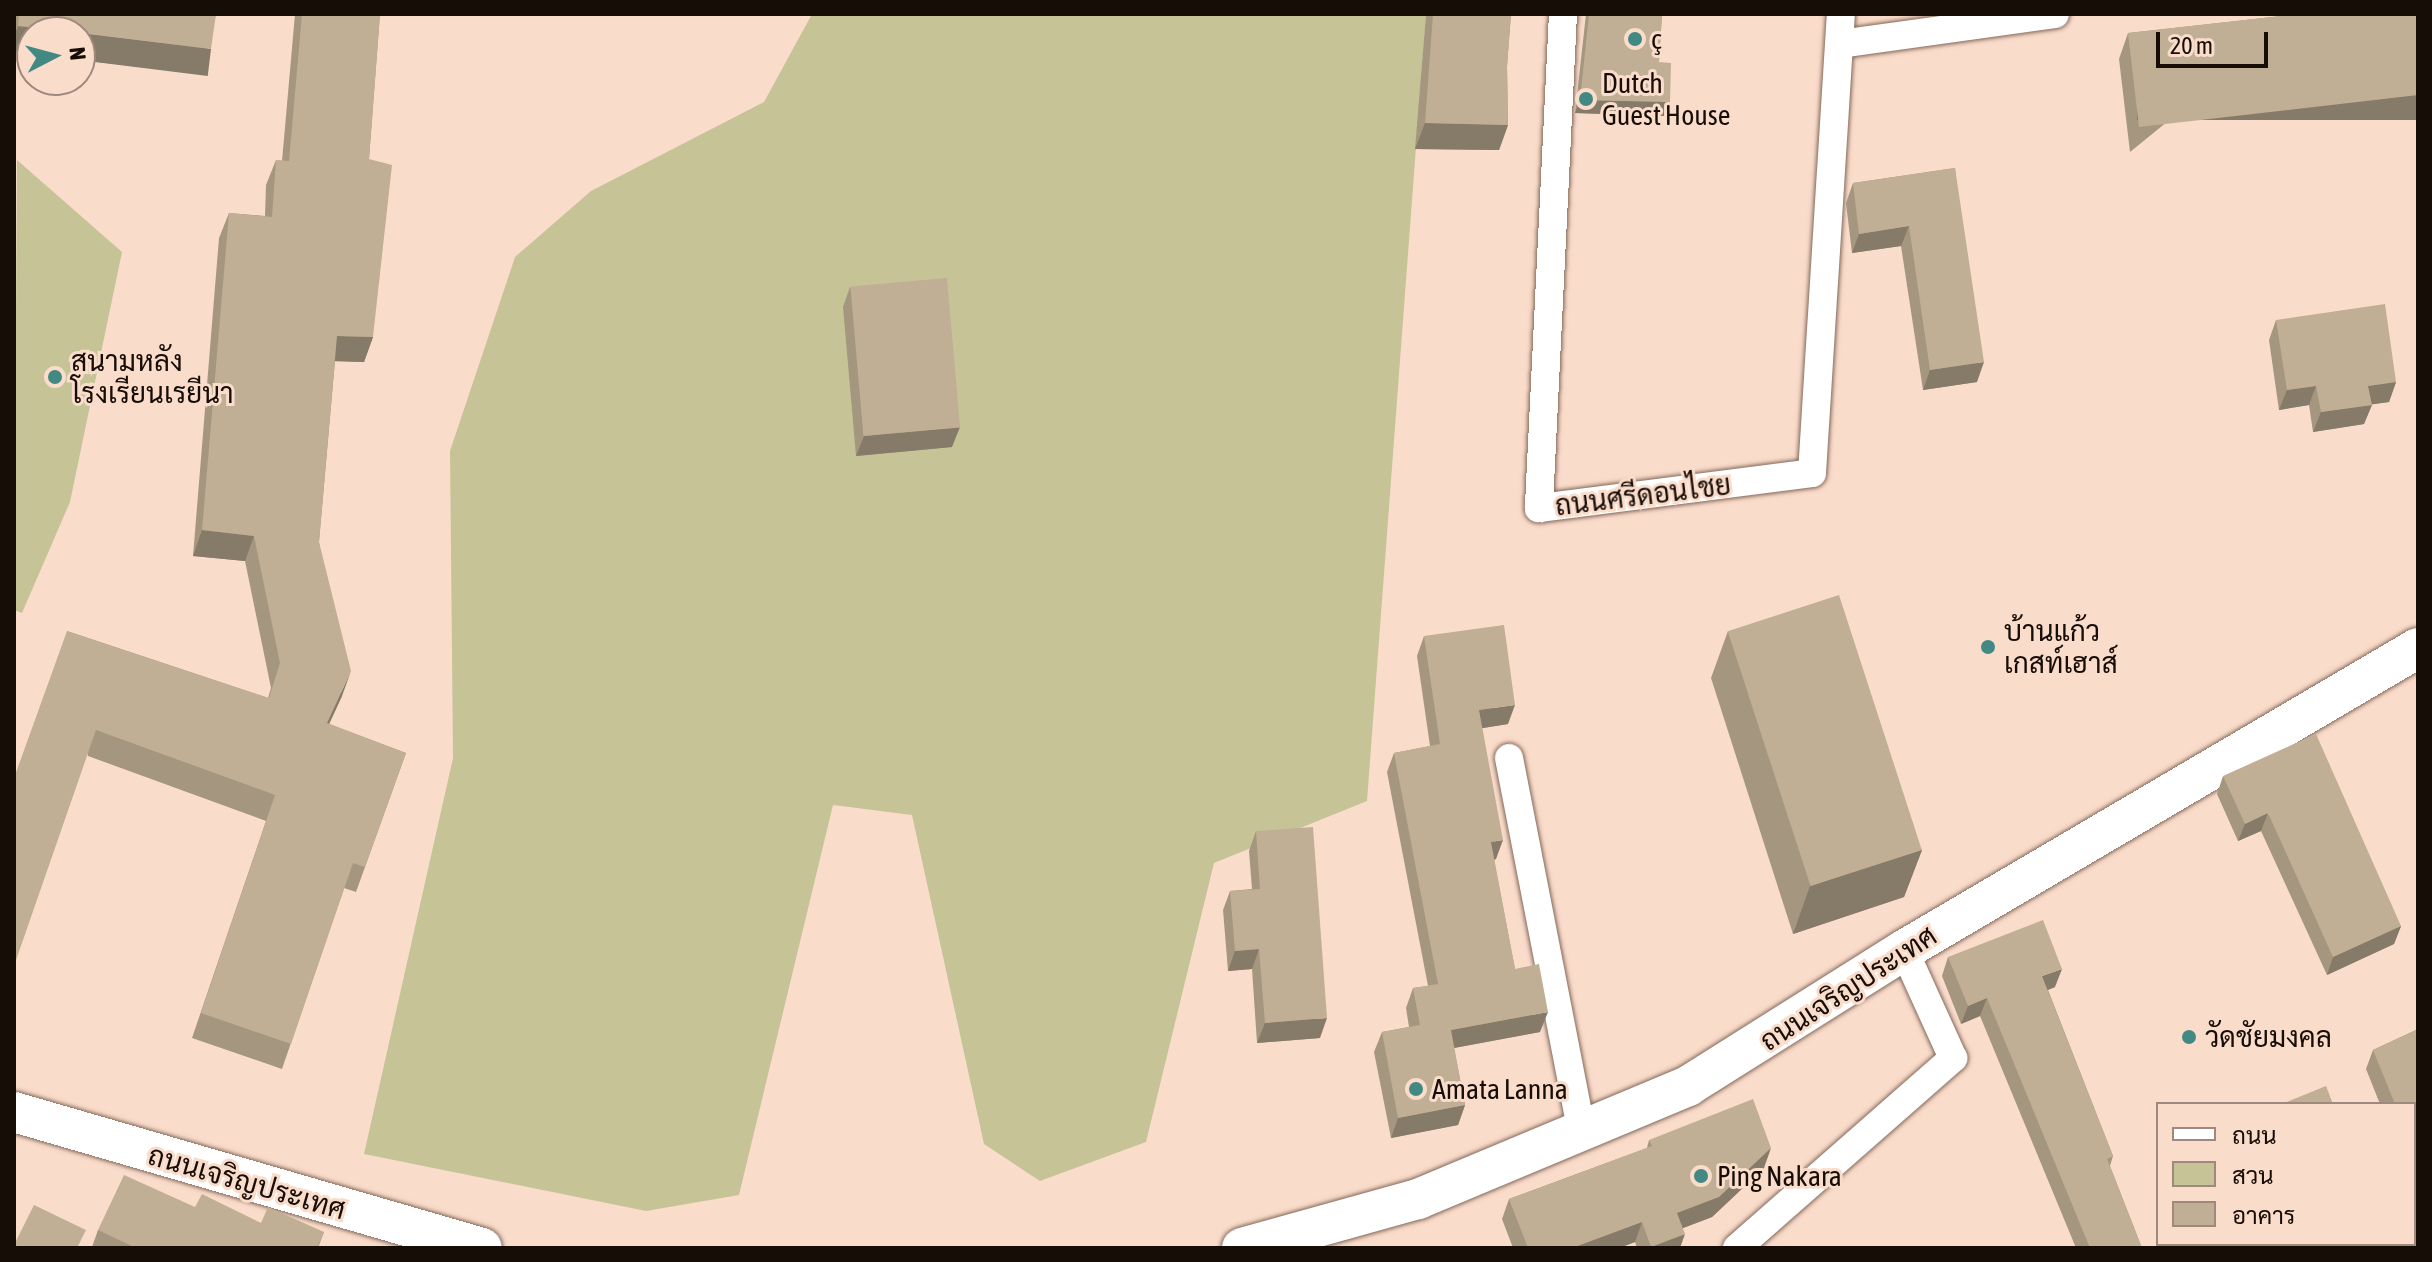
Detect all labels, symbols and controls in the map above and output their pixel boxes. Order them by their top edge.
north arrow [16,16,96,96]
scale bar [2160,16,2272,66]
place label: ç [1651,22,1661,56]
marker: ç [1626,30,1644,48]
text: 20 m [2170,32,2213,59]
text: N [64,46,91,62]
place label: Dutch Guest House [1602,66,1730,132]
marker: Dutch Guest House [1577,90,1595,108]
place label: สนามหลัง โรงเรียนเรยีนา [71,344,234,410]
marker: สนามหลัง โรงเรียนเรยีนา [46,368,64,386]
street label: ถนนศรีดอนไชย [1553,468,1733,522]
place label: บ้านแก้ว เกสท์เฮาส์ [2004,614,2118,680]
marker: บ้านแก้ว เกสท์เฮาส์ [1979,638,1997,656]
street label: ถนนเจริญประเทศ [1753,918,1943,1058]
place label: วัดชัยมงคล [2205,1020,2332,1054]
marker: วัดชัยมงคล [2180,1028,2198,1046]
place label: Amata Lanna [1432,1072,1568,1106]
marker: Amata Lanna [1407,1080,1425,1098]
legend [2156,1102,2416,1246]
text: ถนน [2232,1122,2277,1149]
street label: ถนนเจริญประเทศ [144,1138,350,1226]
place label: Ping Nakara [1717,1159,1842,1193]
text: สวน [2232,1162,2274,1189]
marker: Ping Nakara [1692,1167,1710,1185]
text: อาคาร [2232,1202,2295,1229]

